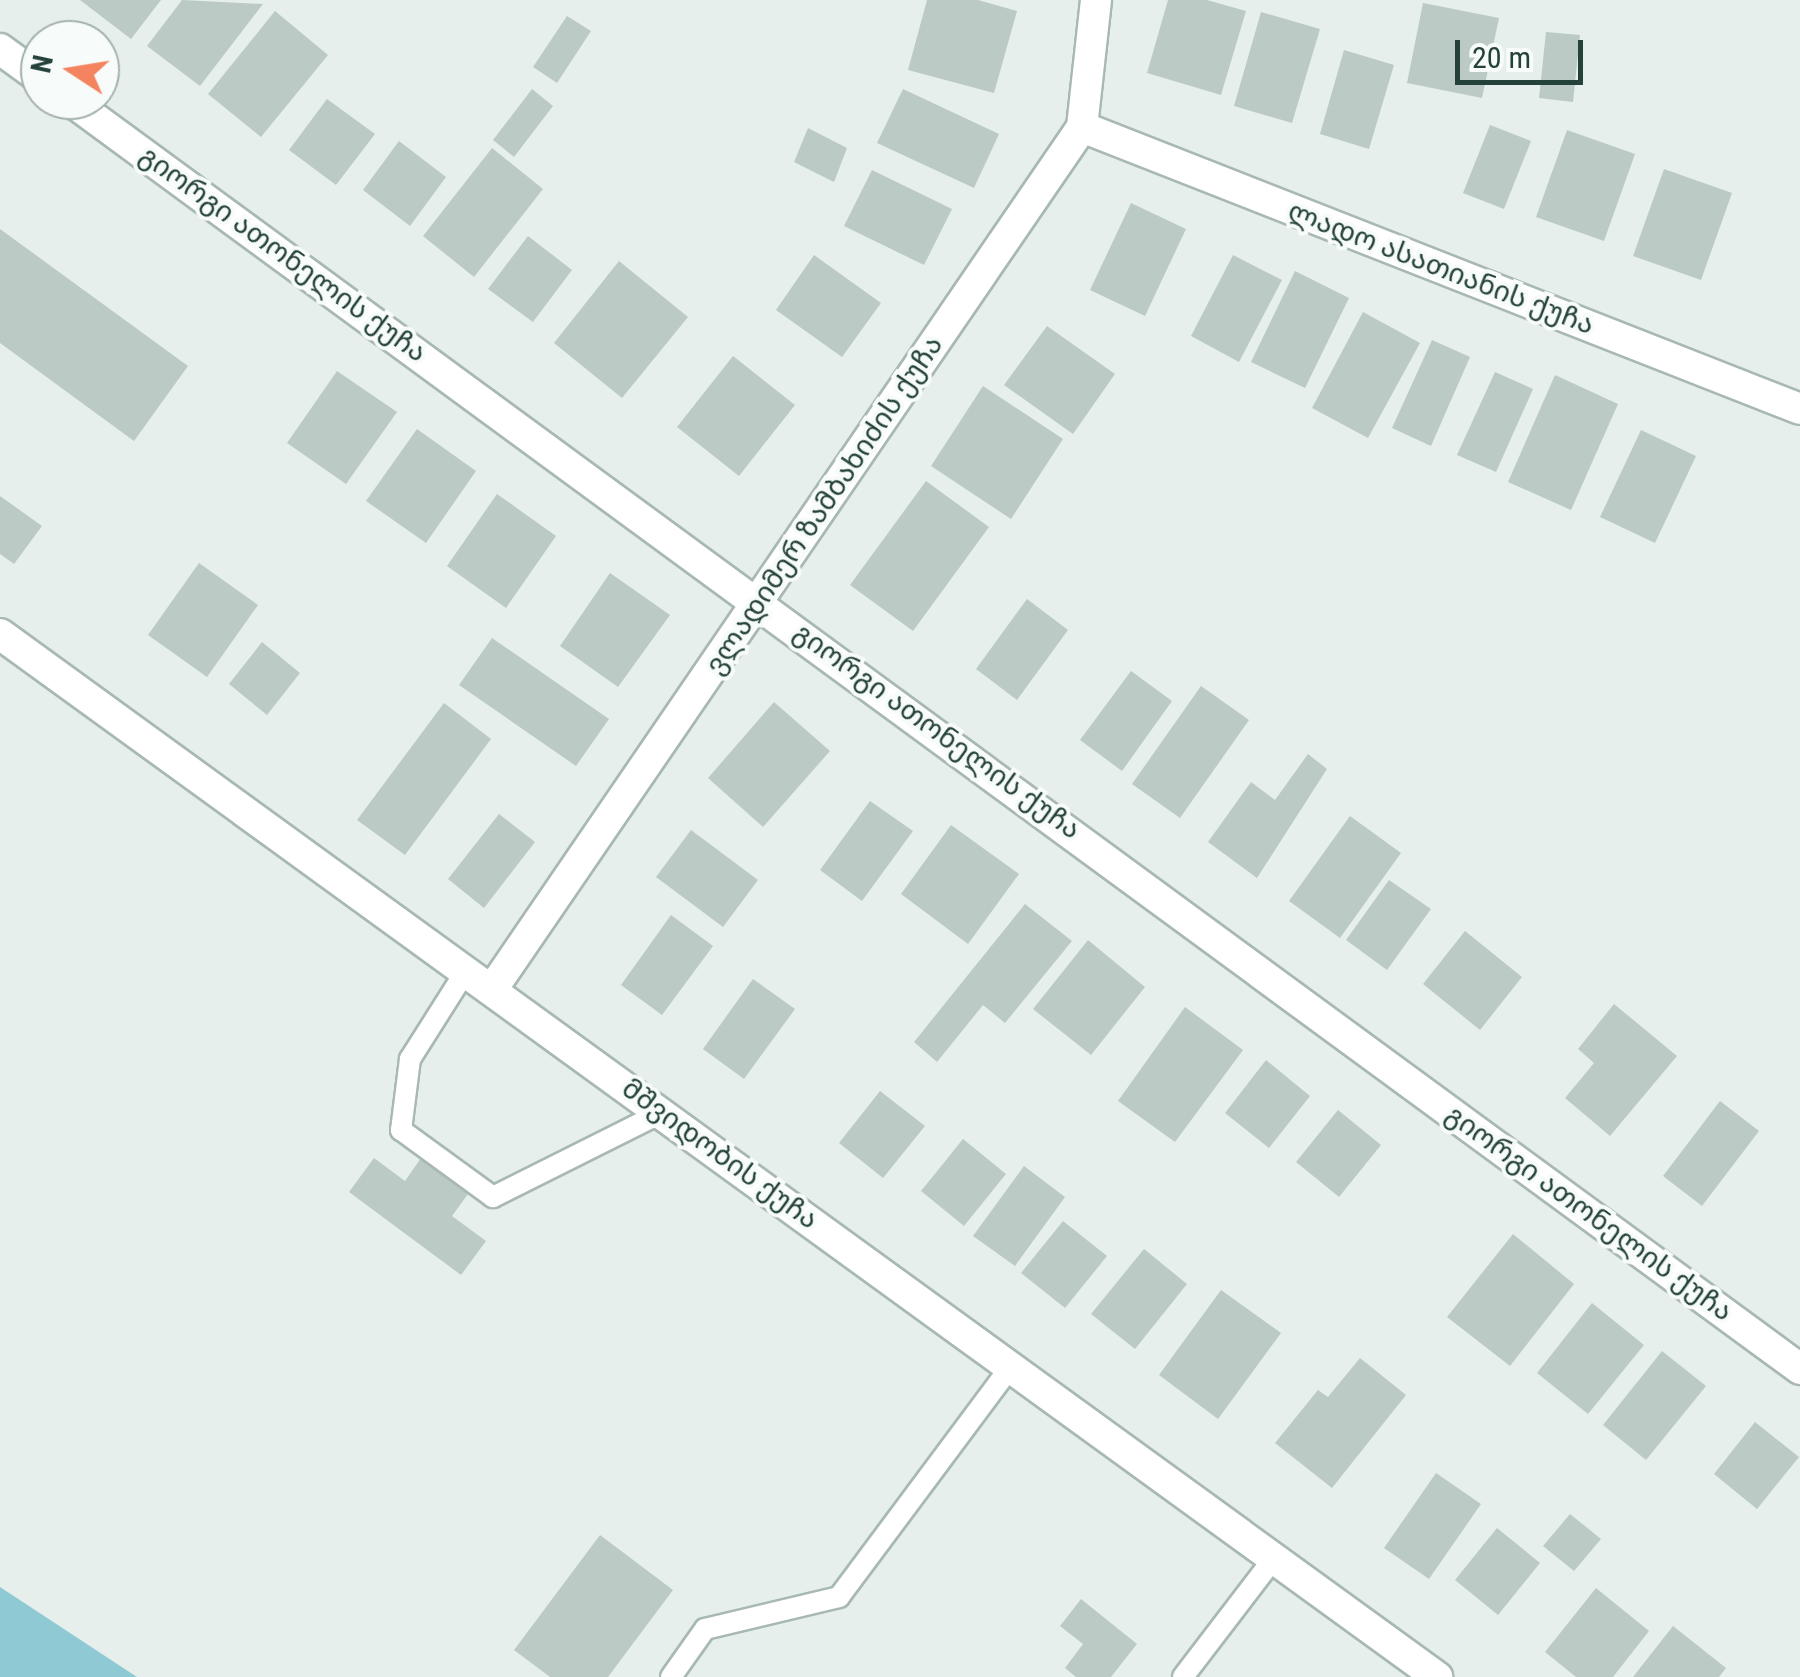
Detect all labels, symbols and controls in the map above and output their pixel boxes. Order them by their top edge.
north arrow [20,20,120,120]
scale bar [1460,20,1588,82]
text: 20 m [1472,40,1531,75]
text: N [24,52,60,76]
street label: გიორგი ათონელის ქუჩა [133,139,433,369]
street label: ლადო ასათიანის ქუჩა [1283,194,1599,342]
street label: ვლადიმერ ზამბახიძის ქუჩა [698,329,950,681]
street label: გიორგი ათონელის ქუჩა [787,616,1087,846]
street label: მშვიდობის ქუჩა [615,1072,825,1236]
street label: გიორგი ათონელის ქუჩა [1439,1098,1739,1328]

